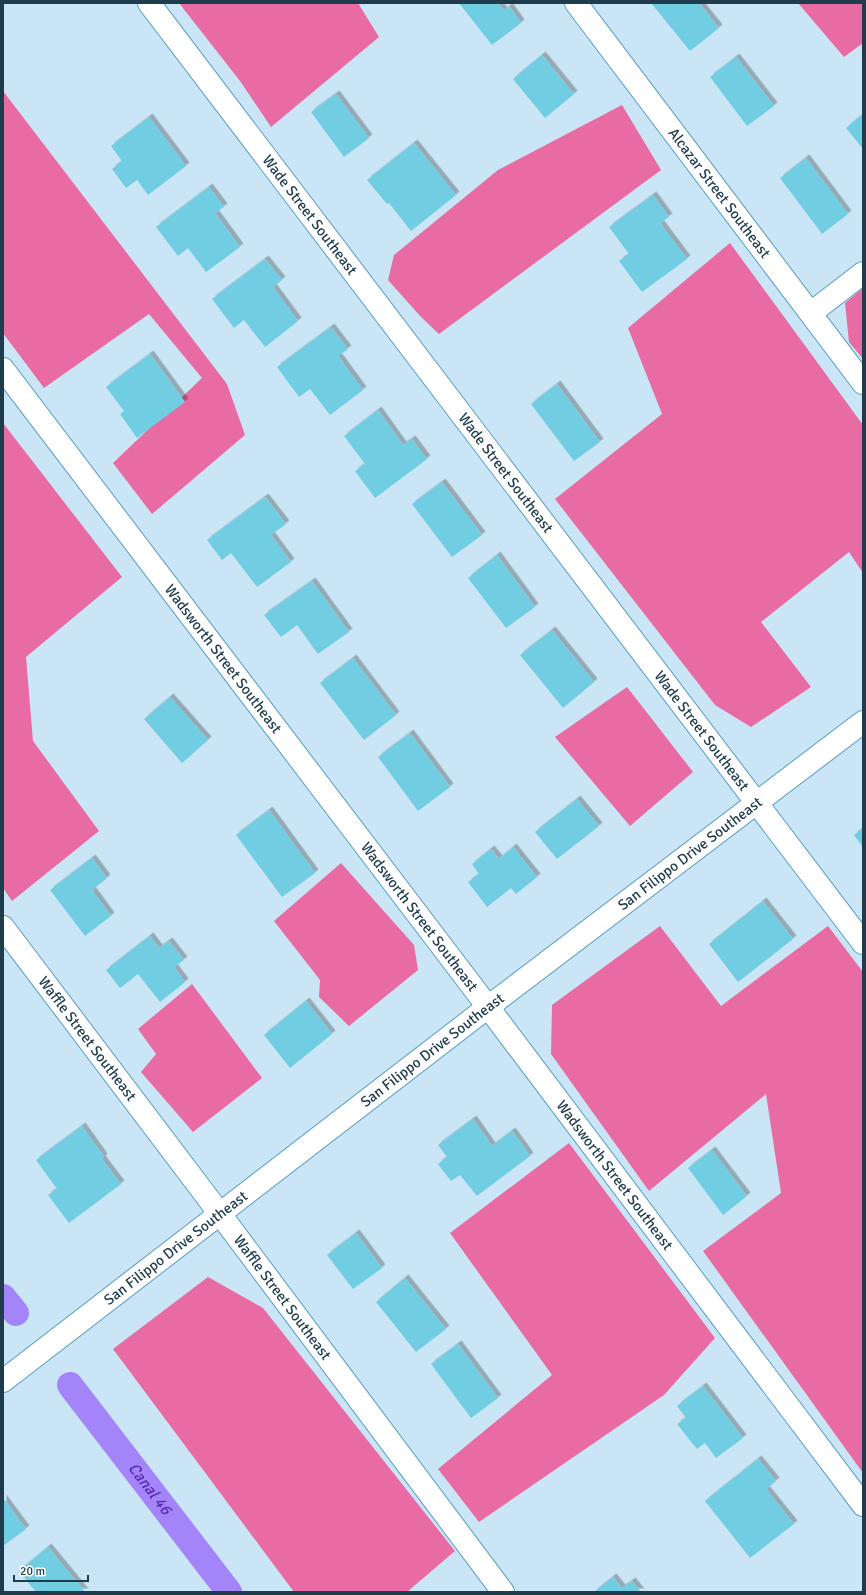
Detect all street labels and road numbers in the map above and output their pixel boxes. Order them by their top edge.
street label: Alcazar Street Southeast [665,124,774,262]
street label: Wade Street Southeast [259,151,361,278]
street label: Wade Street Southeast [455,409,557,536]
street label: Wadsworth Street Southeast [161,581,286,737]
street label: Wade Street Southeast [651,667,753,794]
street label: San Filippo Drive Southeast [614,793,766,914]
street label: Wadsworth Street Southeast [357,839,482,995]
street label: Waffle Street Southeast [35,973,140,1105]
street label: San Filippo Drive Southeast [357,989,508,1111]
street label: Wadsworth Street Southeast [553,1097,677,1254]
street label: San Filippo Drive Southeast [100,1187,251,1309]
street label: Waffle Street Southeast [230,1231,335,1363]

